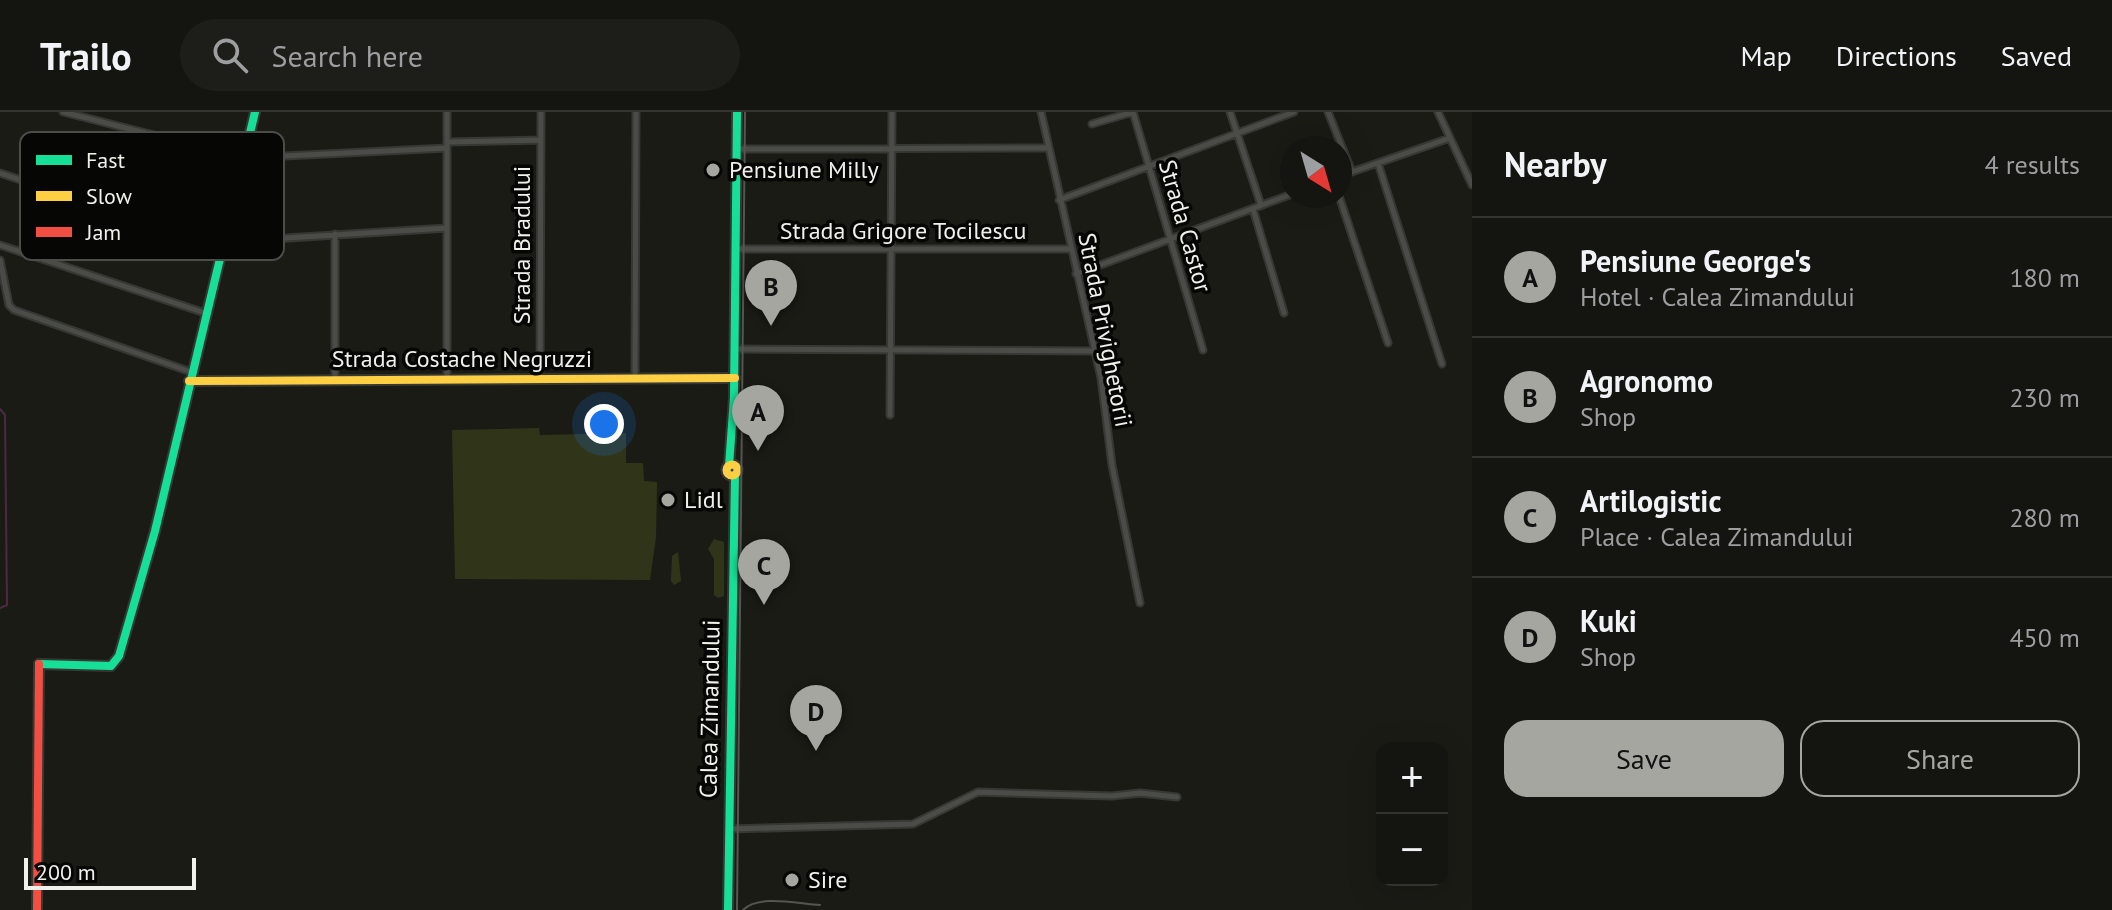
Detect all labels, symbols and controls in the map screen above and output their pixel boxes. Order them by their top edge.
search box [180,19,740,91]
text: Trailo [40,31,132,80]
icon: search [208,33,252,77]
text: Search here [272,36,423,75]
text: Map [1741,37,1792,74]
text: Directions [1836,37,1957,74]
text: Saved [2001,37,2072,74]
legend [20,132,284,260]
north arrow [1280,136,1352,208]
text: Nearby [1504,142,1606,186]
text: Fast [86,146,126,174]
text: 4 results [1985,148,2080,181]
place label: Pensiune Milly [729,154,879,185]
street label: Strada Castor [1152,156,1219,296]
marker: Pensiune Milly [704,161,722,179]
street label: Strada Bradului [506,166,537,324]
text: Slow [86,182,132,210]
street label: Strada Grigore Tocilescu [780,215,1026,246]
text: Jam [85,218,121,246]
street label: Strada Privighetorii [1071,230,1140,430]
text: Pensiune George's [1580,241,1811,280]
pin: B [745,260,797,326]
text: A [1522,261,1538,294]
text: 180 m [2009,261,2080,294]
text: Hotel · Calea Zimandului [1580,280,1855,313]
street label: Strada Costache Negruzzi [332,343,592,374]
text: Agronomo [1580,361,1713,400]
text: B [1522,381,1538,414]
text: 230 m [2009,381,2080,414]
pin: A [732,385,784,451]
text: Shop [1580,400,1636,433]
your location [584,404,624,444]
text: Artilogistic [1580,481,1721,520]
place label: Lidl [684,484,723,515]
marker: Lidl [659,491,677,509]
text: C [1523,501,1537,534]
text: 280 m [2009,501,2080,534]
text: Place · Calea Zimandului [1580,520,1854,553]
pin: C [738,539,790,605]
text: Kuki [1580,601,1637,640]
street label: Calea Zimandului [692,620,727,798]
text: D [1522,621,1538,654]
text: 450 m [2009,621,2080,654]
text: Shop [1580,640,1636,673]
pin: D [790,685,842,751]
button: Save [1504,720,1784,797]
button: Share [1800,720,2080,797]
map controls [1376,742,1448,886]
button: + [1376,742,1448,814]
button: − [1376,814,1448,886]
scale bar [24,854,196,890]
text: 200 m [36,858,96,886]
place label: Sire [808,864,848,895]
marker: Sire [783,871,801,889]

